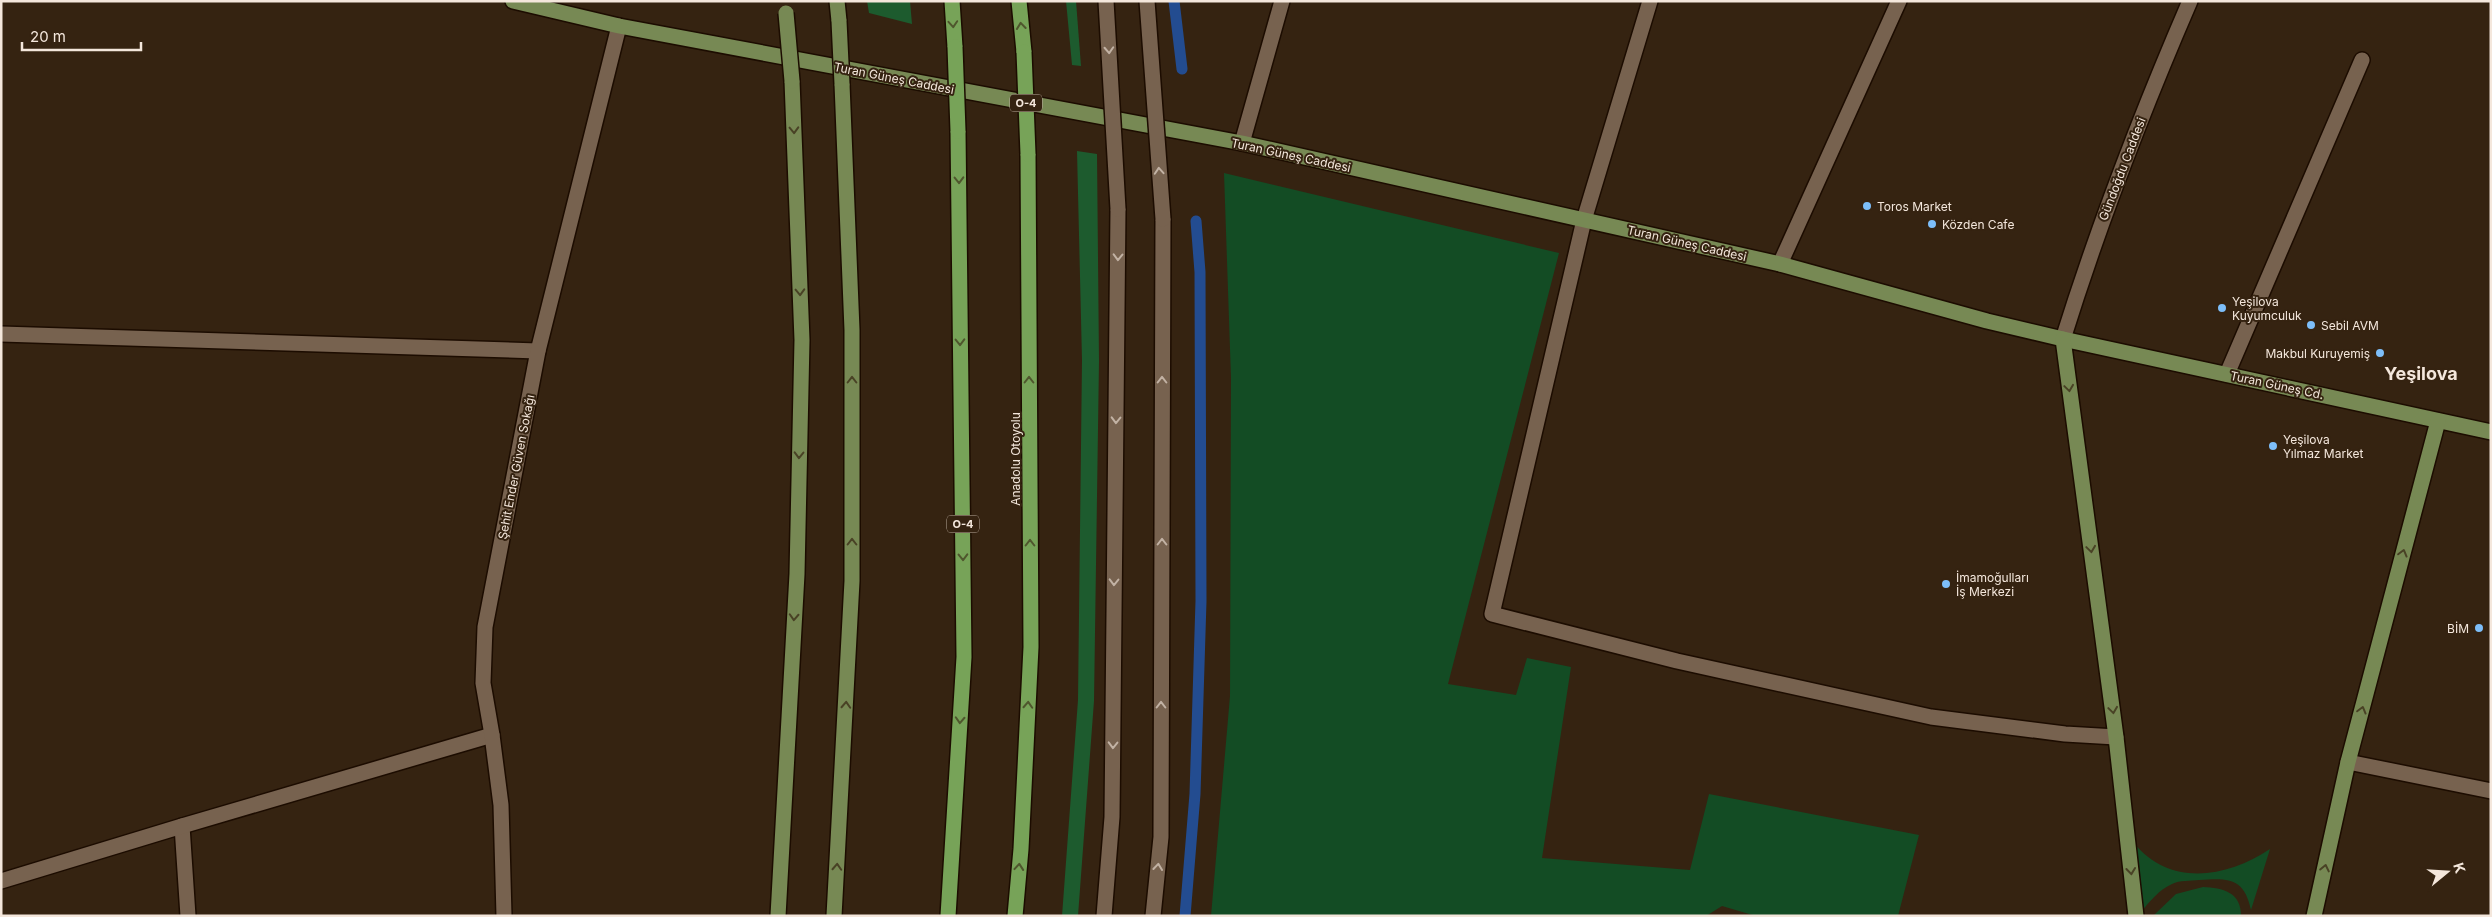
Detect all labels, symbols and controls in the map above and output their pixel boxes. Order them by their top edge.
scale bar [22,20,141,52]
one-way arrow [948,20,959,28]
one-way arrow [1016,22,1027,30]
text: 20 m [30,27,66,46]
one-way arrow [1104,46,1115,54]
street label: Turan Güneş Caddesi [833,59,955,97]
road number: O-4 [1010,95,1042,112]
street label: Gündoğdu Caddesi [2095,115,2149,223]
one-way arrow [789,126,799,134]
street label: Turan Güneş Caddesi [1230,135,1352,175]
one-way arrow [1154,166,1165,174]
one-way arrow [954,176,964,184]
place label: Toros Market [1877,199,1952,214]
marker: Toros Market [1861,200,1873,212]
place label: Közden Cafe [1942,217,2014,232]
marker: Közden Cafe [1926,218,1938,230]
street label: Turan Güneş Caddesi [1626,222,1748,264]
one-way arrow [1113,254,1123,262]
one-way arrow [795,289,806,297]
place label: Yeşilova Kuyumculuk [2232,294,2302,323]
marker: Yeşilova Kuyumculuk [2216,302,2228,314]
place label: Sebil AVM [2321,318,2379,333]
marker: Sebil AVM [2305,319,2317,331]
one-way arrow [955,338,966,346]
place label: Makbul Kuruyemiş [2265,346,2370,361]
marker: Makbul Kuruyemiş [2374,347,2386,359]
district label: Yeşilova [2384,363,2458,384]
street label: Turan Güneş Cd. [2229,368,2325,402]
one-way arrow [847,376,857,384]
one-way arrow [1024,376,1034,384]
one-way arrow [1157,376,1167,384]
one-way arrow [2063,384,2074,392]
street label: Şehit Ender Güven Sokağı [495,393,537,541]
street label: Anadolu Otoyolu [1008,412,1023,506]
one-way arrow [1111,416,1121,424]
place label: Yeşilova Yılmaz Market [2283,432,2363,461]
marker: Yeşilova Yılmaz Market [2267,440,2279,452]
one-way arrow [794,451,805,459]
road number: O-4 [947,516,979,532]
one-way arrow [847,538,857,546]
one-way arrow [1025,538,1035,546]
one-way arrow [1157,538,1167,546]
one-way arrow [2085,545,2096,553]
one-way arrow [2398,549,2408,557]
one-way arrow [958,554,968,561]
place label: İmamoğulları İş Merkezi [1956,570,2029,599]
marker: İmamoğulları İş Merkezi [1940,578,1952,590]
one-way arrow [1109,579,1119,587]
one-way arrow [789,614,800,622]
place label: BİM [2447,621,2469,636]
marker: BİM [2473,622,2485,634]
one-way arrow [840,701,851,709]
one-way arrow [1023,701,1034,709]
one-way arrow [1156,701,1166,708]
one-way arrow [2107,706,2118,714]
one-way arrow [2356,706,2367,714]
one-way arrow [955,716,966,724]
one-way arrow [1108,742,1118,749]
north arrow [2422,847,2472,897]
text: K [2450,860,2469,875]
one-way arrow [832,863,843,871]
one-way arrow [1013,863,1024,871]
one-way arrow [1152,863,1163,871]
one-way arrow [2319,864,2330,873]
one-way arrow [2125,868,2136,876]

